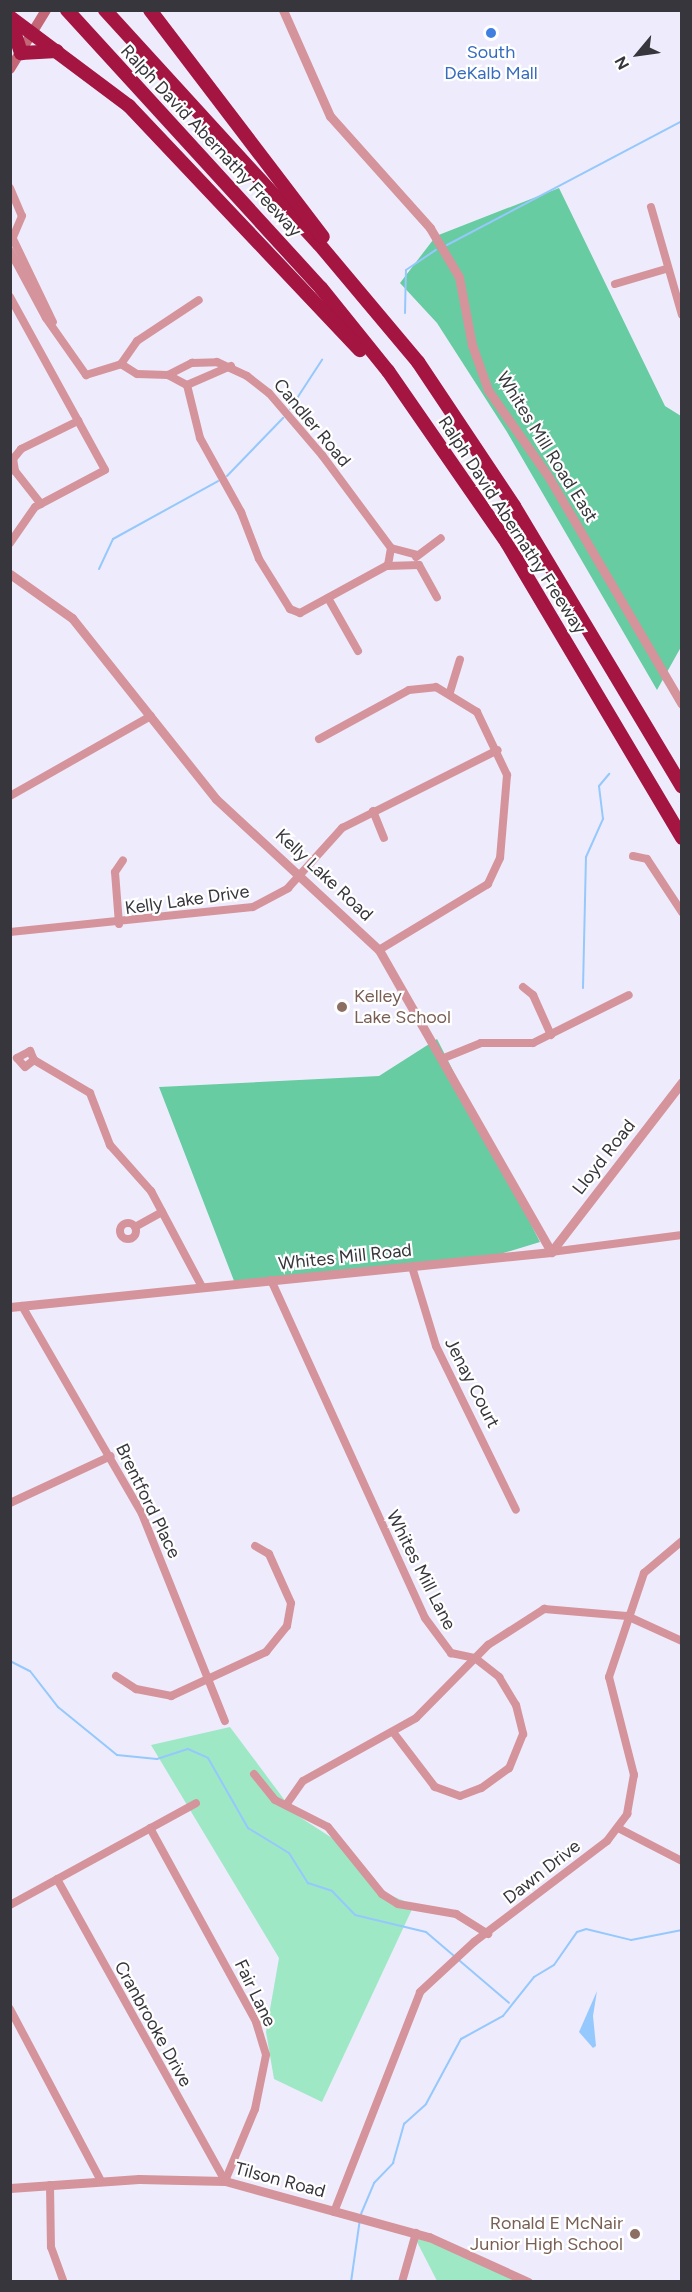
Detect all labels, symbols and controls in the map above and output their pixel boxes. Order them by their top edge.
north arrow [608,24,668,84]
marker: South DeKalb Mall [484,26,498,40]
street label: Ralph David Abernathy Freeway [116,40,306,242]
place label: South DeKalb Mall [444,42,538,84]
text: N [611,53,633,73]
street label: Whites Mill Road East [492,368,602,526]
street label: Candler Road [269,374,355,472]
street label: Ralph David Abernathy Freeway [433,412,591,638]
street label: Kelly Lake Road [271,824,377,926]
street label: Kelly Lake Drive [123,881,251,919]
place label: Kelley Lake School [354,986,451,1028]
marker: Kelley Lake School [335,1000,349,1014]
street label: Lloyd Road [568,1115,640,1199]
street label: Whites Mill Road [277,1239,413,1275]
street label: Jenay Court [440,1334,504,1432]
street label: Brentford Place [111,1440,185,1562]
street label: Whites Mill Lane [382,1507,460,1633]
street label: Dawn Drive [499,1835,585,1909]
street label: Fair Lane [230,1956,280,2030]
street label: Cranbrooke Drive [110,1957,196,2091]
street label: Tilson Road [232,2158,328,2202]
place label: Ronald E McNair Junior High School [470,2213,623,2256]
marker: Ronald E McNair Junior High School [628,2227,642,2241]

